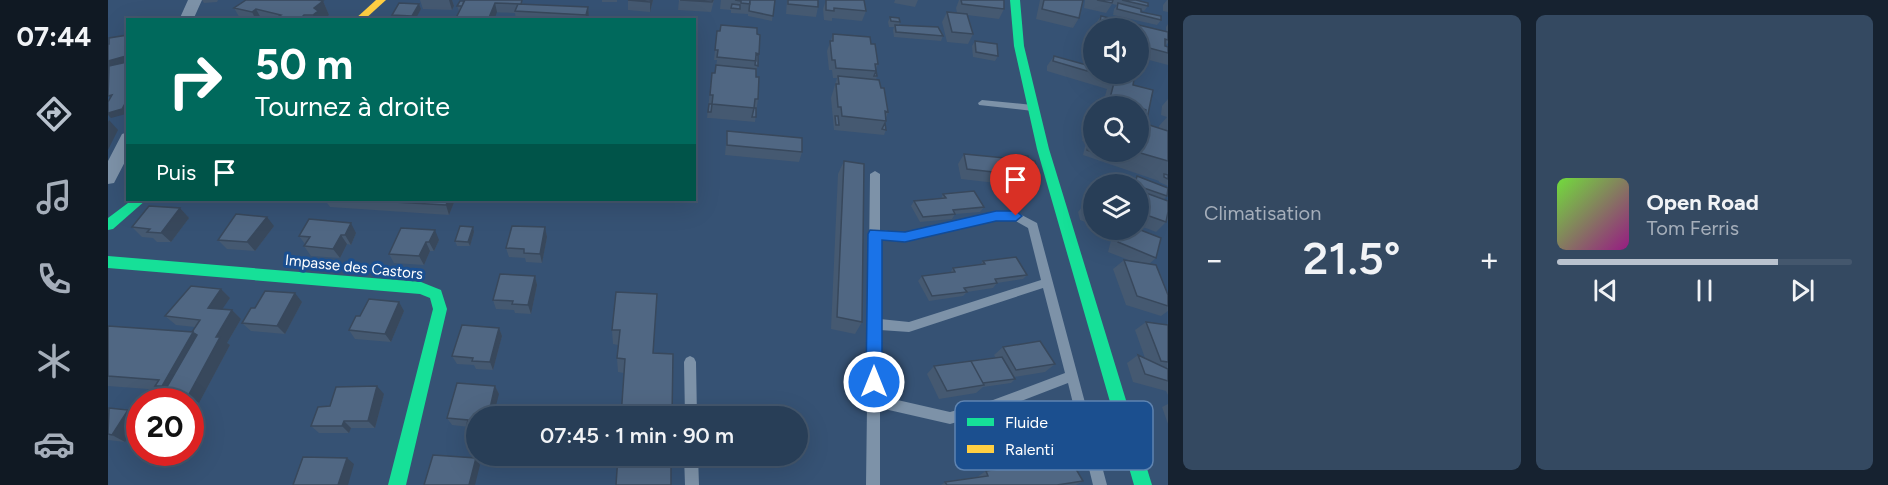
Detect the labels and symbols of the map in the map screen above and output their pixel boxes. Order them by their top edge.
pin [990,154,1041,216]
street label: Impasse des Castors [284,251,424,283]
position arrow [842,350,906,414]
speed limit sign: 20 [126,388,204,466]
legend [955,401,1153,470]
text: Fluide [1005,413,1048,432]
text: Ralenti [1005,440,1054,459]

